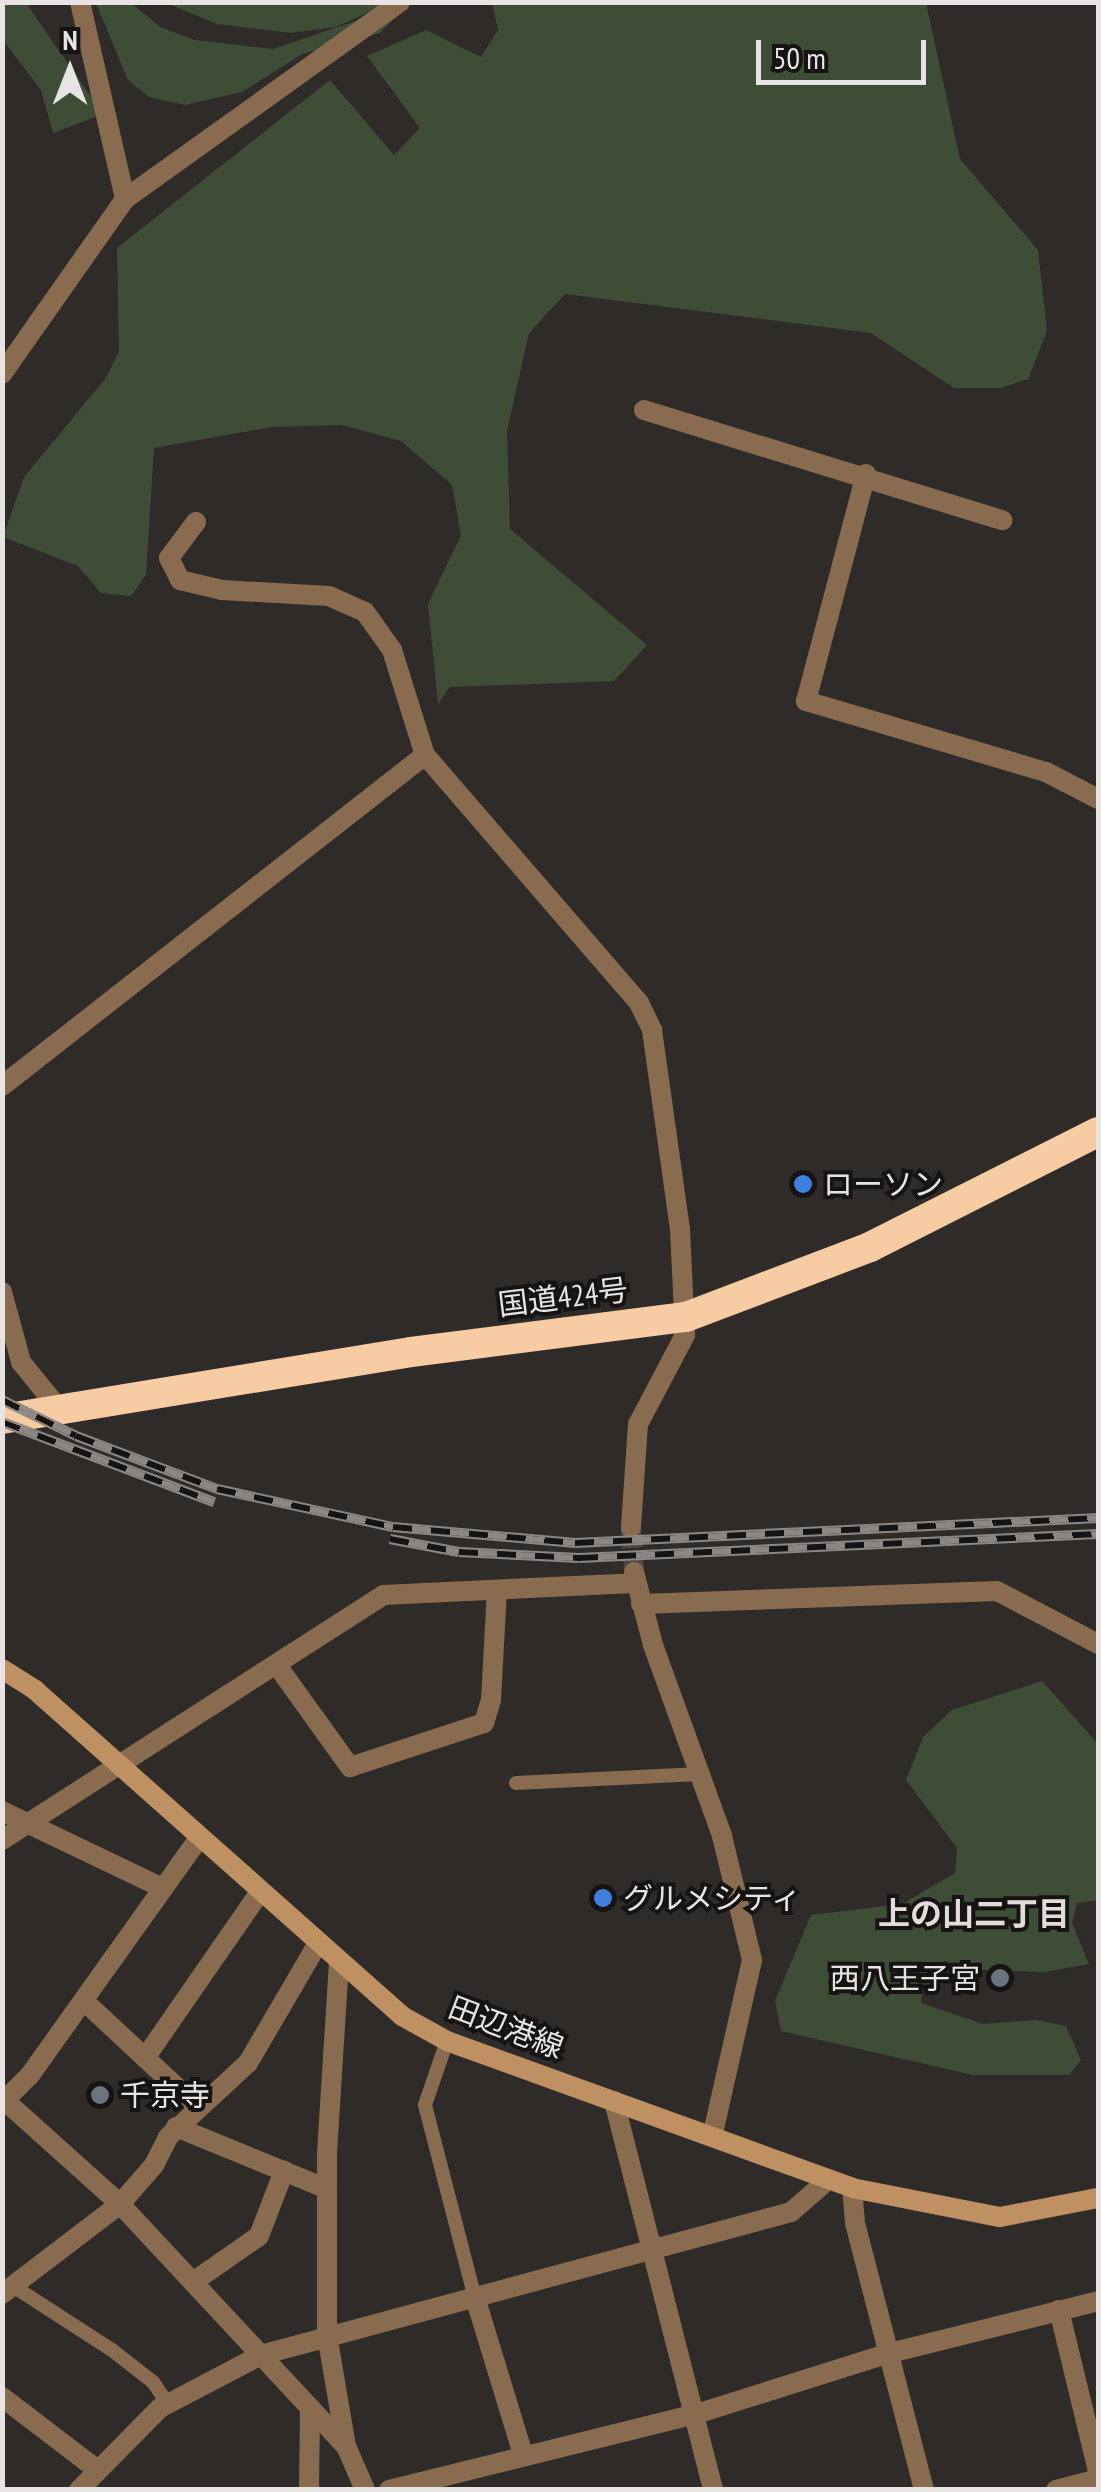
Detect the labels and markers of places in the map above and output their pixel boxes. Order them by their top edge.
place label: ローソン [823,1166,943,1202]
marker: ローソン [792,1173,814,1195]
place label: グルメシティ [623,1880,803,1916]
marker: グルメシティ [592,1887,614,1909]
place label: 西八王子宮 [830,1960,980,1996]
marker: 西八王子宮 [989,1967,1011,1989]
place label: 千京寺 [120,2077,210,2113]
marker: 千京寺 [89,2084,111,2106]

